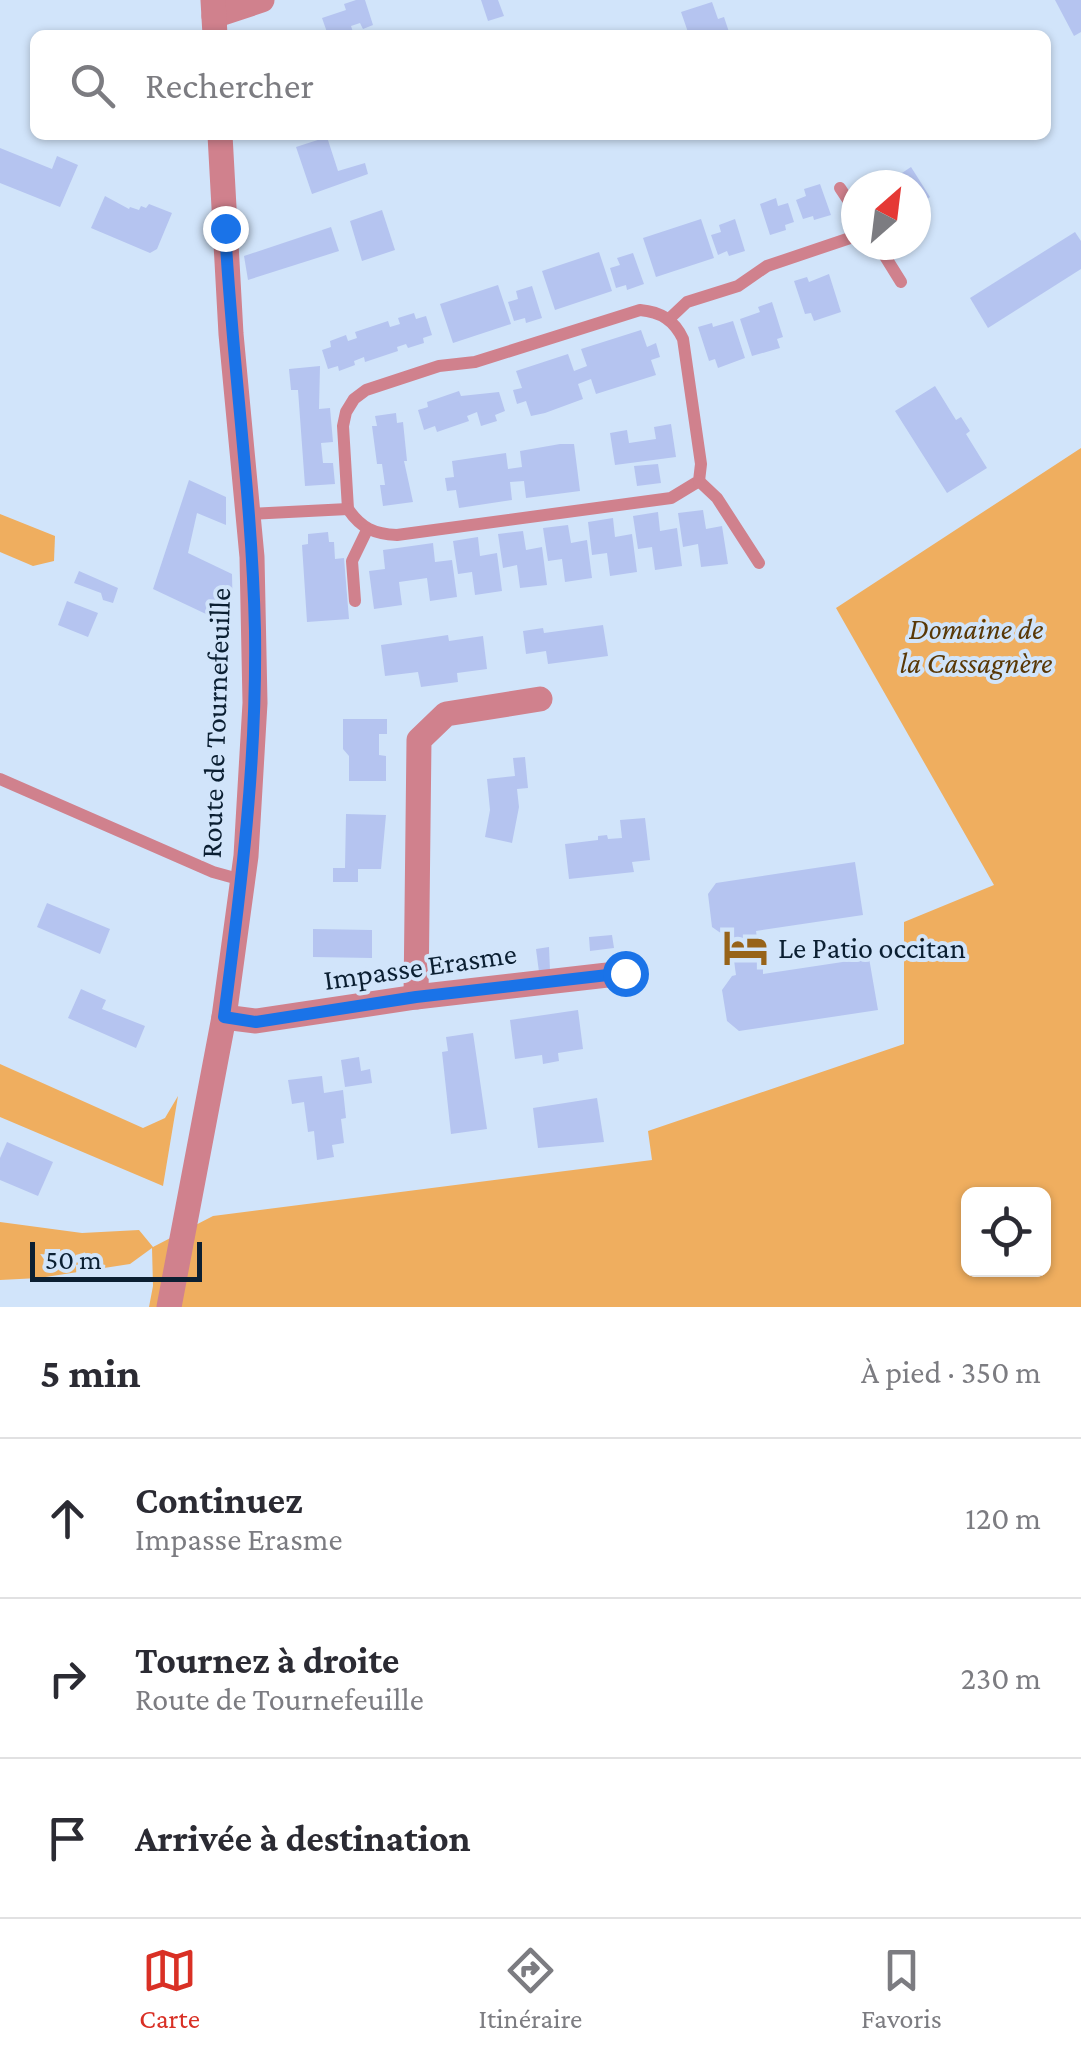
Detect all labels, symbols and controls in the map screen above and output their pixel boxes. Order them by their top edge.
search box [30,30,1051,140]
icon: search [65,58,120,113]
text: Rechercher [145,64,314,106]
north arrow [841,170,931,260]
route end [203,206,249,252]
street label: Route de Tournefeuille [194,587,236,859]
park label: Domaine de la Cassagnère [900,612,1052,680]
hotel icon: Le Patio occitan [721,923,769,971]
place label: Le Patio occitan [778,931,966,964]
street label: Impasse Erasme [321,936,519,997]
route start [603,951,649,997]
map controls [961,1187,1051,1277]
button: locate [961,1187,1051,1277]
scale bar [30,1237,202,1282]
text: 50 m [45,1244,102,1275]
text: 5 min [40,1349,141,1396]
text: À pied · 350 m [861,1354,1041,1390]
text: Continuez [135,1479,303,1521]
icon: ahead [40,1491,95,1546]
text: 120 m [965,1500,1041,1536]
text: Impasse Erasme [135,1521,342,1557]
text: Tournez à droite [135,1639,400,1681]
icon: right [40,1651,95,1706]
text: 230 m [961,1660,1041,1696]
text: Route de Tournefeuille [135,1681,424,1717]
icon: arrive [40,1811,95,1866]
text: Arrivée à destination [135,1817,471,1859]
tab: Carte [139,1943,200,2034]
tab: Itinéraire [479,1943,582,2034]
tab: Favoris [861,1943,942,2034]

